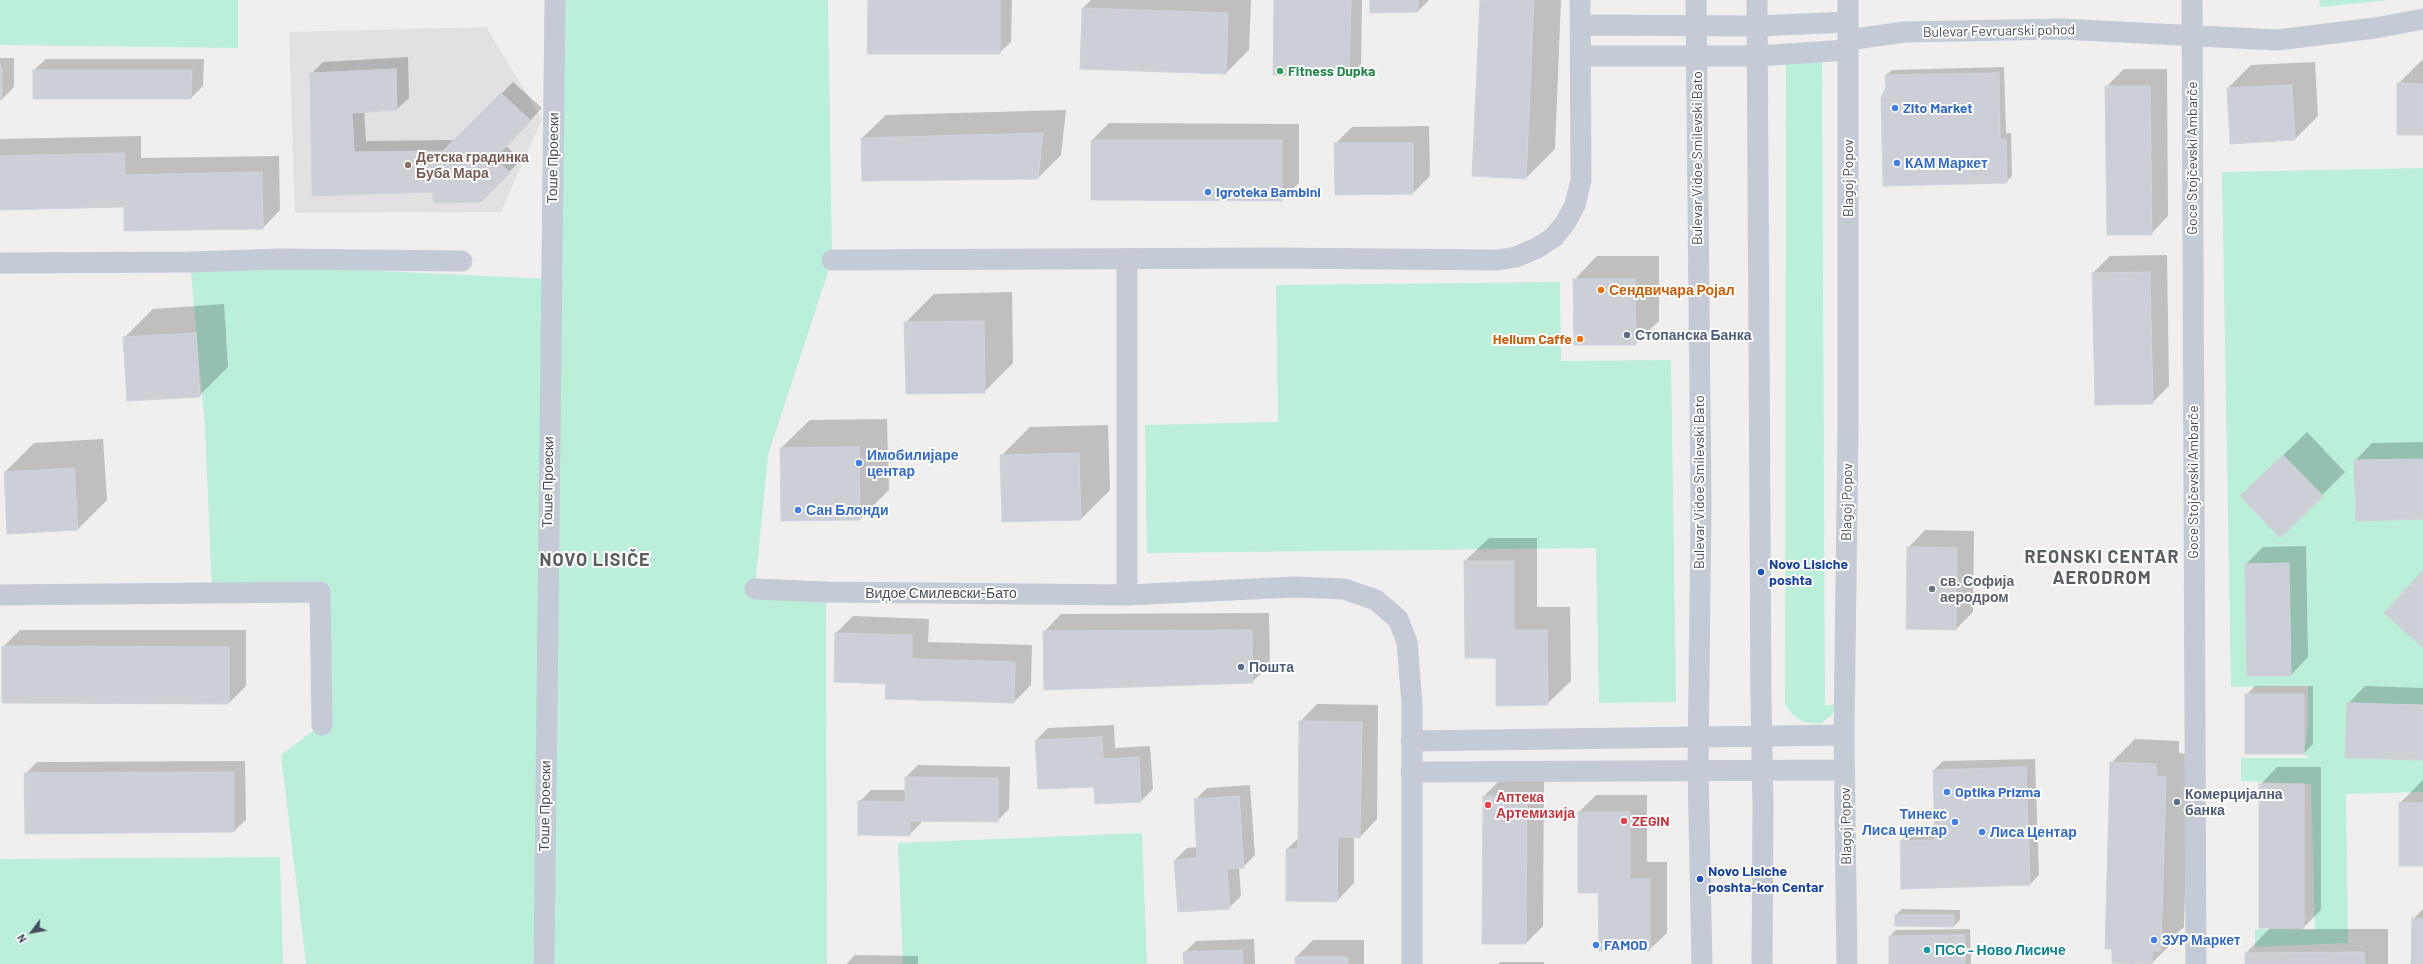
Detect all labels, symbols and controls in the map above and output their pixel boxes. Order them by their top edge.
street label: Bulevar Fevruarski pohod [1923,21,2075,41]
place label: Fitness Dupka [1288,63,1375,79]
marker: Fitness Dupka [1275,66,1285,76]
street label: Bulevar Vidoe Smilevski Bato [1689,71,1705,245]
street label: Goce Stojčevski Ambarče [2184,81,2200,235]
place label: Zito Market [1903,100,1973,116]
marker: Zito Market [1890,103,1900,113]
street label: Тоше Проески [544,112,562,204]
street label: Blagoj Popov [1840,139,1856,217]
place label: Детска градинка Буба Мара [416,149,529,182]
place label: КАМ Маркет [1905,155,1988,171]
marker: КАМ Маркет [1892,158,1902,168]
marker: Детска градинка Буба Мара [403,160,413,170]
place label: Igroteka Bambini [1216,184,1321,200]
marker: Igroteka Bambini [1203,187,1213,197]
place label: Сендвичара Ројал [1609,282,1735,298]
marker: Сендвичара Ројал [1596,285,1606,295]
place label: Стопанска Банка [1635,327,1752,343]
marker: Стопанска Банка [1622,330,1632,340]
place label: Helium Caffe [1493,331,1572,347]
marker: Helium Caffe [1575,334,1585,344]
street label: Bulevar Vidoe Smilevski Bato [1691,395,1707,569]
street label: Goce Stojčevski Ambarče [2185,405,2201,559]
street label: Тоше Проески [539,436,557,528]
place label: Имобилијаре центар [867,447,959,480]
marker: Имобилијаре центар [854,458,864,468]
street label: Blagoj Popov [1838,463,1856,541]
place label: Сан Блонди [806,502,889,518]
marker: Сан Блонди [793,505,803,515]
district label: REONSKI CENTAR AERODROM [2025,546,2179,588]
district label: NOVO LISIČE [539,549,651,571]
place label: Novo Lisiche poshta [1769,556,1848,588]
marker: Novo Lisiche poshta [1756,567,1766,577]
place label: св. Софија аеродром [1940,573,2014,606]
marker: св. Софија аеродром [1927,584,1937,594]
street label: Видое Смилевски-Бато [865,585,1017,601]
place label: Пошта [1249,659,1294,675]
marker: Пошта [1236,662,1246,672]
street label: Тоше Проески [536,760,554,852]
place label: Optika Prizma [1955,784,2041,800]
place label: Комерцијална банка [2185,786,2283,818]
street label: Blagoj Popov [1837,787,1855,865]
marker: Optika Prizma [1942,787,1952,797]
place label: Аптека Артемизија [1496,789,1575,822]
marker: Комерцијална банка [2172,797,2182,807]
marker: Аптека Артемизија [1483,800,1493,810]
place label: Тинекс Лиса центар [1862,806,1947,838]
place label: ZEGIN [1632,813,1670,829]
marker: ZEGIN [1619,816,1629,826]
marker: Тинекс Лиса центар [1950,817,1960,827]
place label: Лиса Центар [1990,824,2077,840]
marker: Лиса Центар [1977,827,1987,837]
place label: Novo Lisiche poshta-kon Centar [1708,863,1824,896]
marker: Novo Lisiche poshta-kon Centar [1695,874,1705,884]
north arrow [12,912,52,952]
text: N [14,932,29,945]
place label: ЗУР Маркет [2162,932,2241,948]
marker: ЗУР Маркет [2149,935,2159,945]
place label: FAMOD [1604,937,1647,953]
marker: FAMOD [1591,940,1601,950]
place label: ПСС - Ново Лисиче [1935,942,2066,958]
marker: ПСС - Ново Лисиче [1922,945,1932,955]

